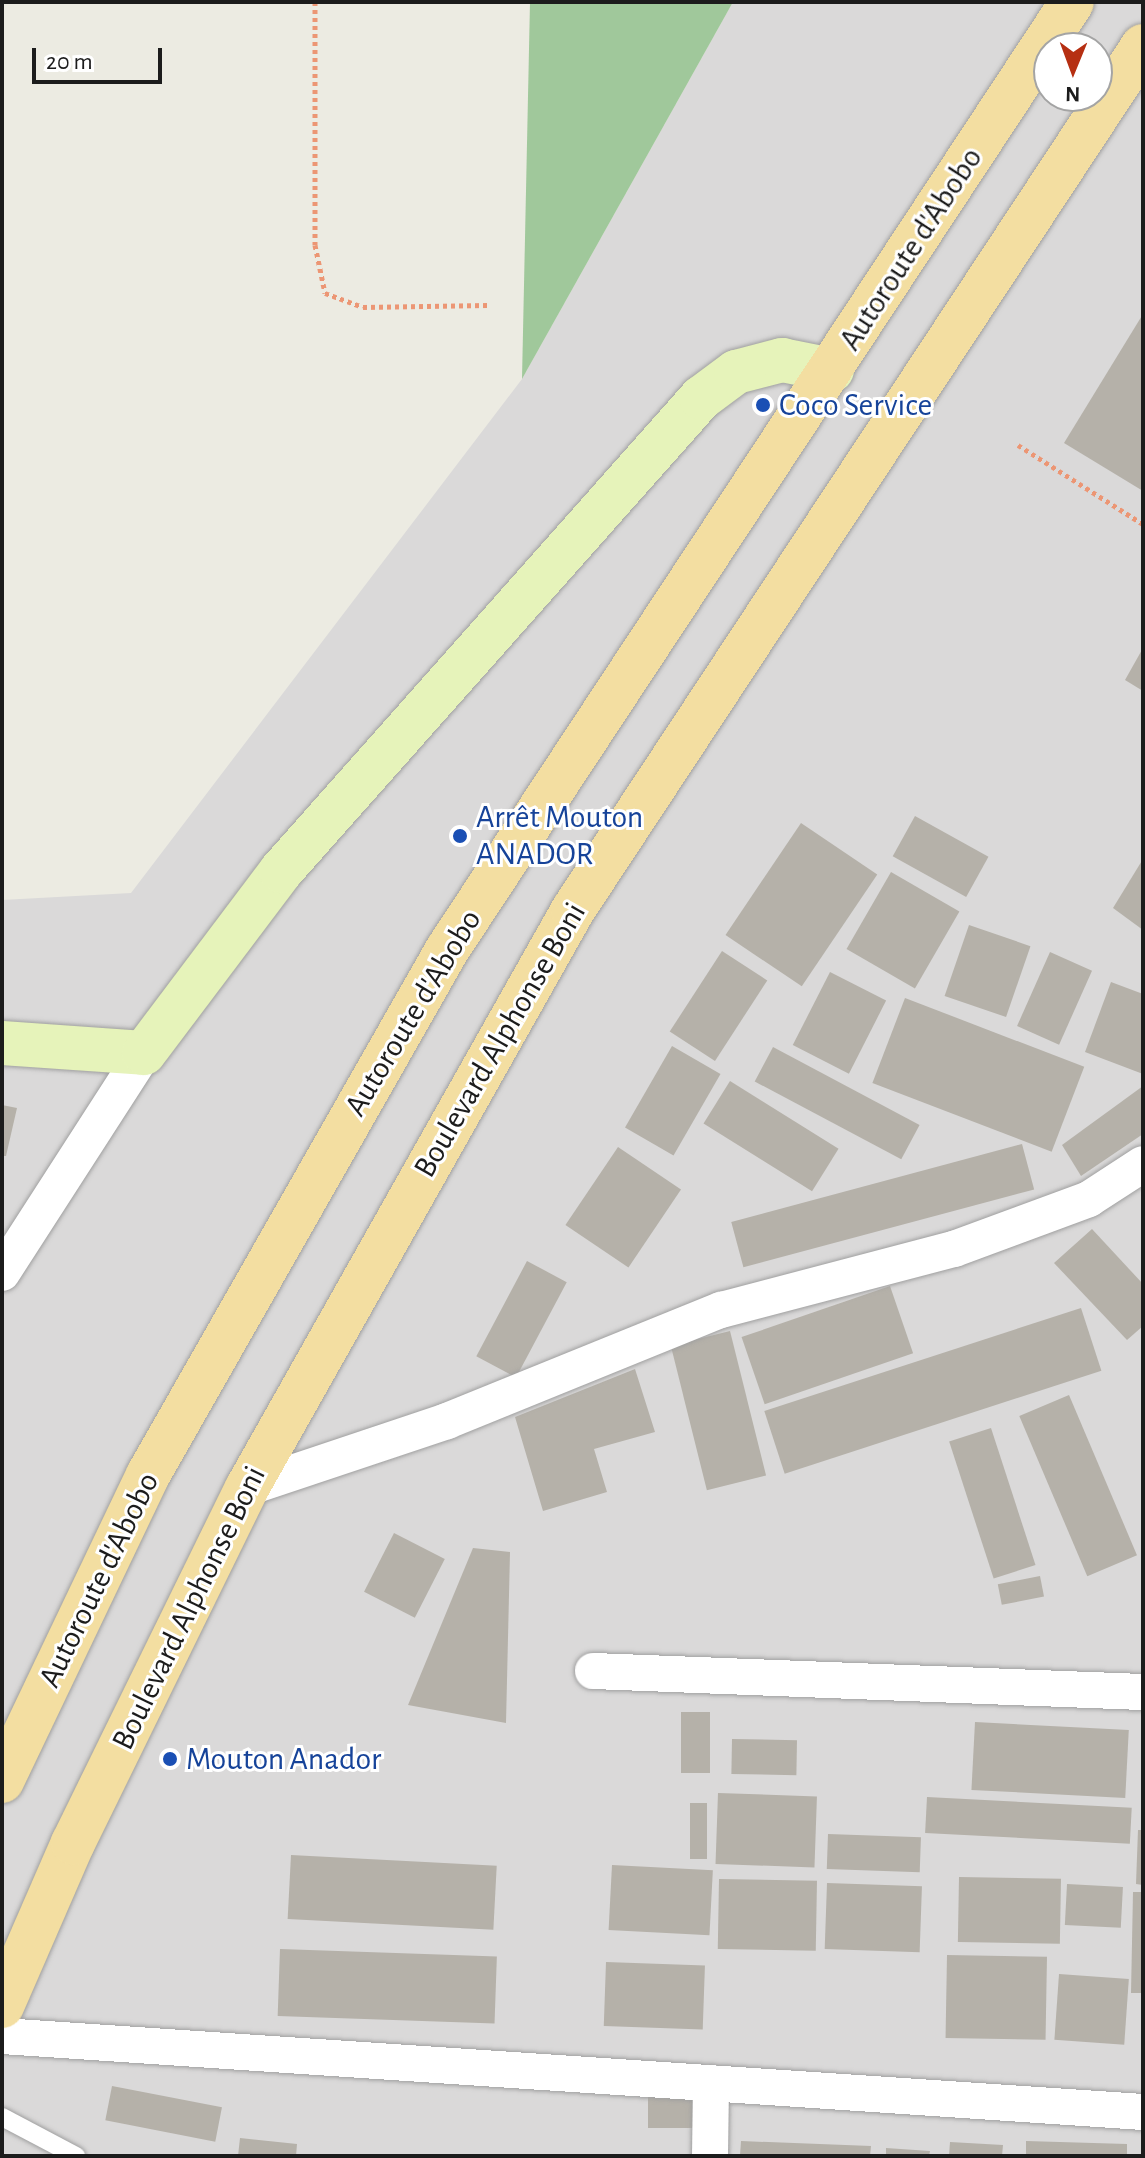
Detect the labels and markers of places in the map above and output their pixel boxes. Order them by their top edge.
place label: Coco Service [779,386,932,424]
marker: Coco Service [754,396,772,414]
place label: Arrêt Mouton ANADOR [476,799,643,874]
marker: Arrêt Mouton ANADOR [451,827,469,845]
place label: Mouton Anador [186,1740,381,1778]
marker: Mouton Anador [161,1750,179,1768]

